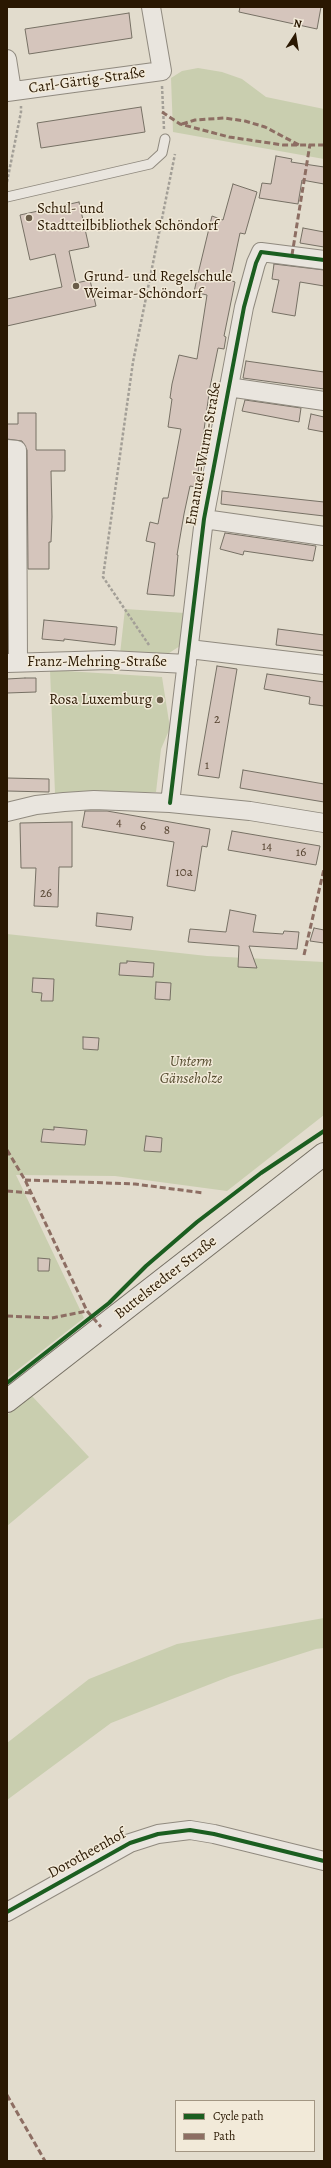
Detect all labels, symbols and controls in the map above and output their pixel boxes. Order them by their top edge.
north arrow [275,16,315,56]
text: N [292,16,303,32]
street label: Carl-Gärtig-Straße [28,64,146,98]
place label: Schul- und Stadtteilbibliothek Schöndorf [37,200,218,235]
marker: Schul- und Stadtteilbibliothek Schöndorf [24,213,34,223]
place label: Grund- und Regelschule Weimar-Schöndorf [84,268,232,303]
marker: Grund- und Regelschule Weimar-Schöndorf [71,281,81,291]
street label: Emanuel-Wurm-Straße [182,381,226,527]
street label: Franz-Mehring-Straße [27,653,167,671]
place label: Rosa Luxemburg [49,691,152,709]
marker: Rosa Luxemburg [155,695,165,705]
house number: 2 [214,712,220,728]
house number: 1 [205,758,209,774]
house number: 4 [116,815,122,831]
house number: 6 [140,819,146,835]
house number: 8 [164,823,170,839]
house number: 14 [262,839,272,855]
house number: 16 [296,845,306,861]
house number: 10a [175,865,193,881]
house number: 26 [40,886,52,902]
park label: Unterm Gänseholze [160,1053,222,1088]
street label: Buttelstedter Straße [111,1233,221,1323]
street label: Dorotheenhof [45,1825,129,1883]
legend [175,2100,315,2152]
text: Cycle path [213,2108,264,2124]
text: Path [213,2128,235,2144]

